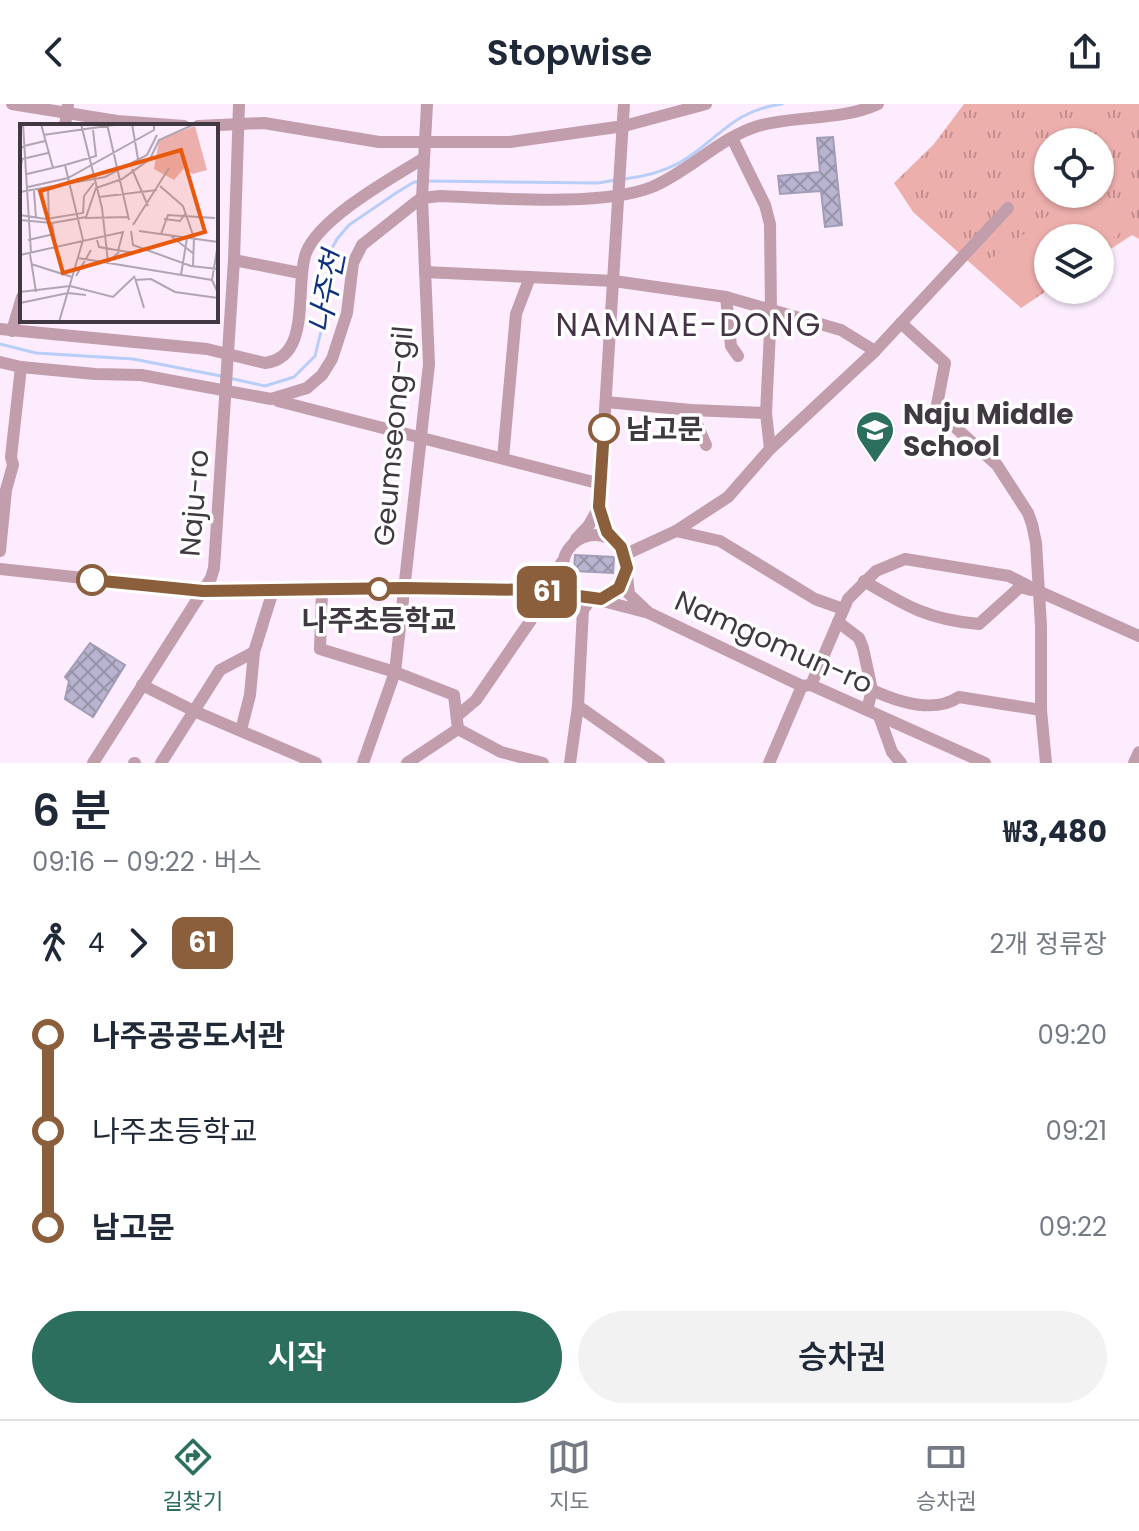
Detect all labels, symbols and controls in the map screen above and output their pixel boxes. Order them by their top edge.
text: Stopwise [487,27,652,78]
icon: back [32,30,76,74]
icon: share [1063,30,1107,74]
inset map [20,124,218,322]
map controls [1034,128,1114,304]
button: locate [1034,128,1114,208]
button: layers [1034,224,1114,304]
water label: 나주천 [298,244,356,337]
district label: NAMNAE-DONG [556,302,822,347]
street label: Geumseong-gil [364,324,423,548]
place label: Naju Middle School [903,395,1074,466]
school or university icon: Naju Middle School [854,409,896,464]
place label: 남고문 [626,410,703,449]
marker: 남고문 [589,414,619,444]
street label: Naju-ro [170,448,219,558]
unlabelled marker [77,565,107,595]
line badge: 61 [511,566,583,618]
text: 61 [533,572,561,611]
marker: 나주초등학교 [368,578,390,600]
street label: Namgomun-ro [669,581,879,704]
place label: 나주초등학교 [302,601,456,640]
text: 6 분 [32,780,111,841]
text: ₩3,480 [1003,810,1107,853]
text: 09:16 – 09:22 · 버스 [32,844,262,880]
icon: walk [32,921,76,965]
icon: forward [116,921,160,965]
text: 61 [188,923,217,962]
text: 4 [88,925,104,961]
text: 2개 정류장 [989,926,1107,962]
text: 나주공공도서관 [92,1014,285,1057]
text: 09:20 [1037,1017,1107,1053]
text: 나주초등학교 [92,1110,258,1153]
text: 09:21 [1045,1113,1107,1149]
text: 남고문 [92,1206,175,1249]
text: 09:22 [1039,1209,1107,1245]
button: 시작 [32,1311,562,1403]
button: 승차권 [578,1311,1107,1403]
tab: 길찾기 [162,1435,223,1518]
tab: 지도 [547,1435,591,1518]
tab: 승차권 [916,1435,977,1518]

